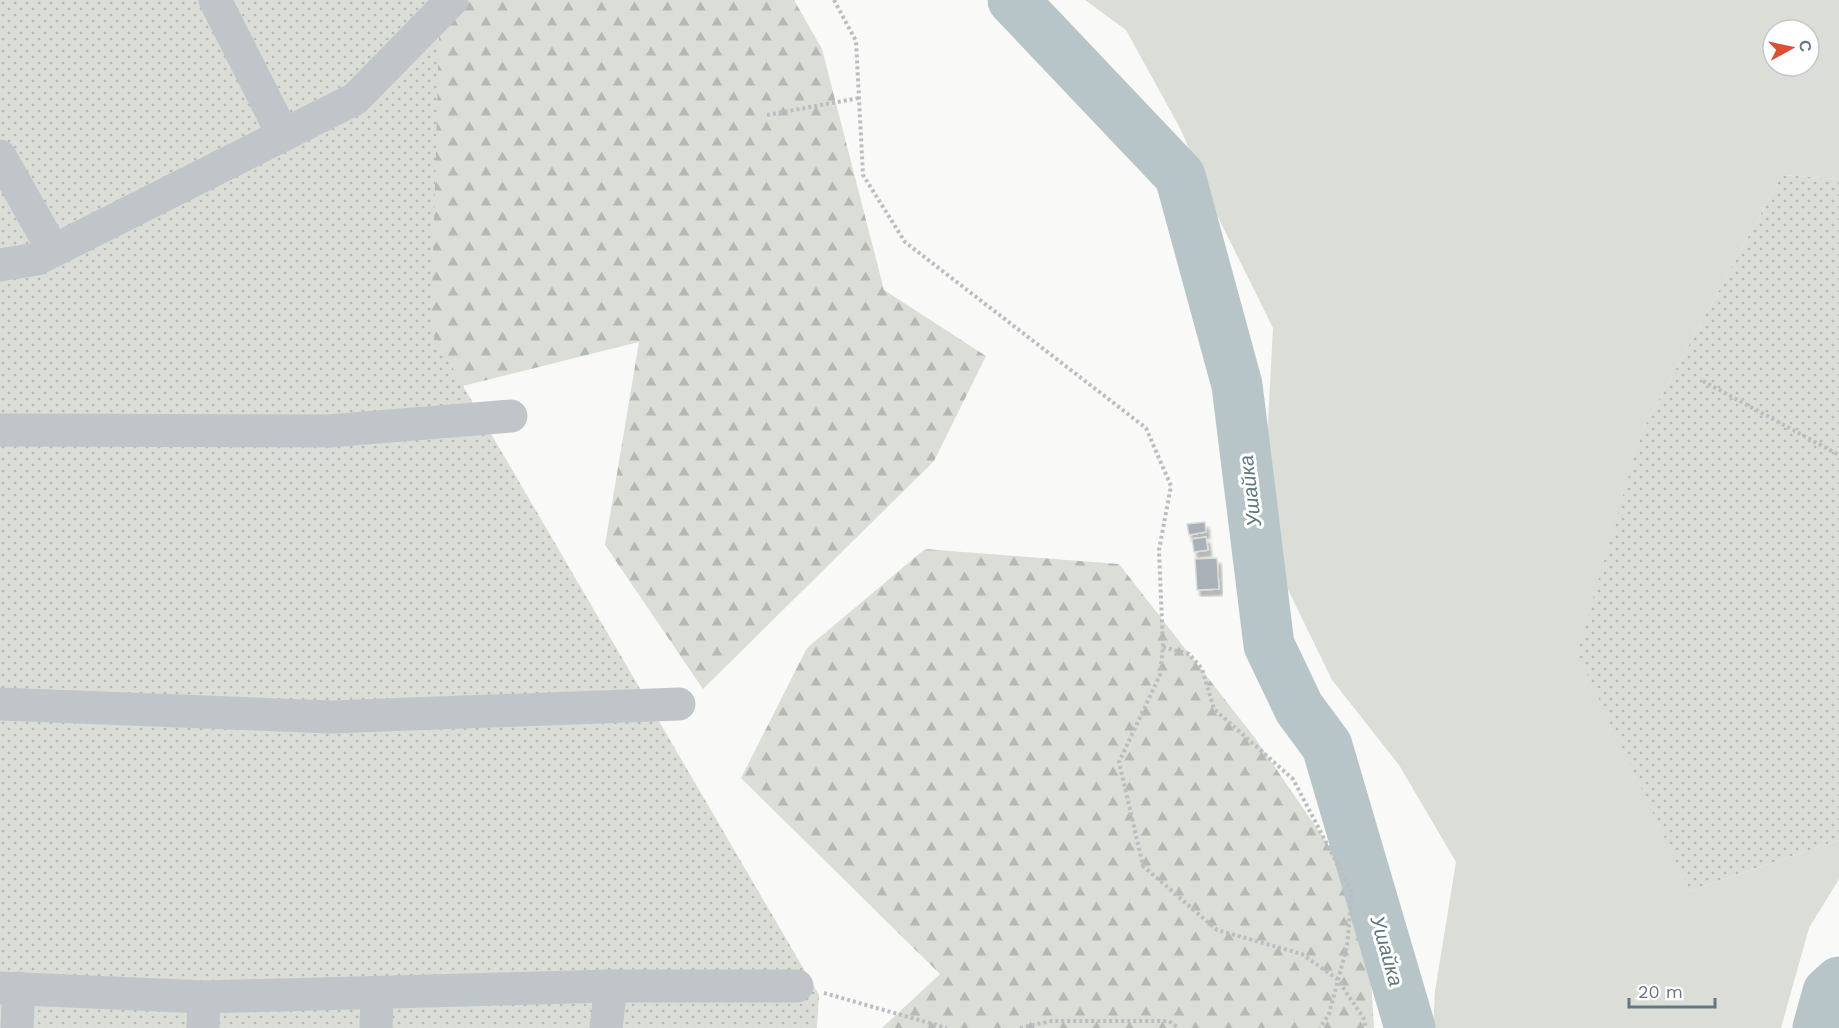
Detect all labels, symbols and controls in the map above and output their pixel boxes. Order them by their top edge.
north arrow [1761,18,1821,78]
text: С [1795,39,1816,53]
water label: Ушайка [1234,454,1266,529]
water label: Ушайка [1365,912,1408,989]
scale bar [1629,971,1714,1009]
text: 20 m [1638,981,1683,1002]

